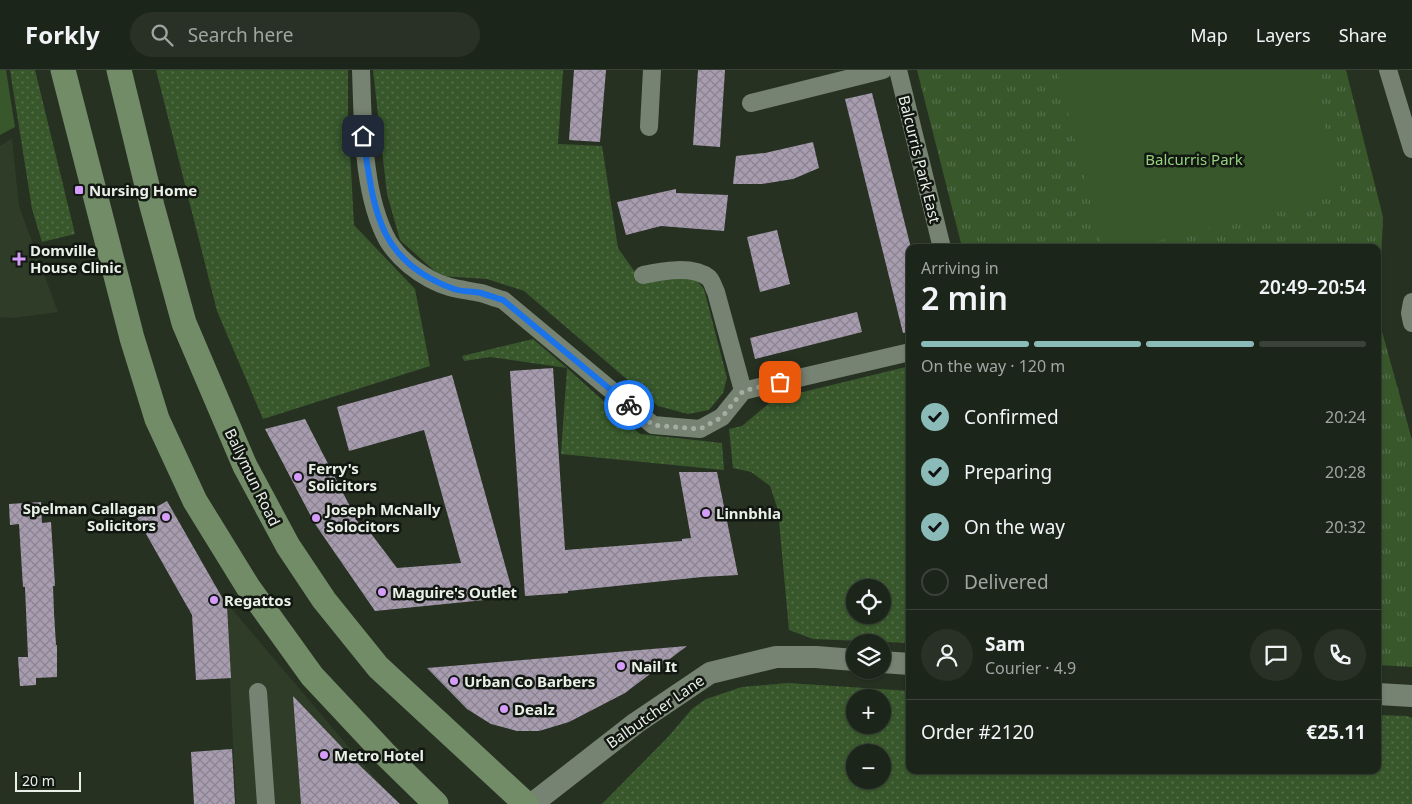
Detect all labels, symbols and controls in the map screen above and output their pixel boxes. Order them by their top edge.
search box [130,12,480,57]
text: Forkly [25,18,100,51]
icon: search [148,21,176,49]
text: Search here [188,22,293,48]
text: Map [1190,23,1228,47]
text: Layers [1256,23,1311,47]
text: Share [1339,23,1387,47]
street label: Balcurris Park East [894,93,946,225]
pin [342,115,384,157]
icon: home [349,122,377,150]
park label: Balcurris Park [1145,149,1243,169]
place label: Nursing Home [89,180,197,200]
marker: Nursing Home [73,184,85,196]
place label: Domville House Clinic [30,240,122,277]
marker: Domville House Clinic [12,252,26,266]
text: Arriving in [921,257,999,279]
text: 20:49–20:54 [1259,274,1366,300]
text: 2 min [921,276,1008,319]
text: On the way · 120 m [921,355,1065,377]
pin [759,361,801,403]
icon: bag [766,368,794,396]
courier [604,380,654,430]
icon: bike [615,391,643,419]
icon: check [921,403,949,431]
text: Confirmed [964,404,1059,430]
text: 20:24 [1325,406,1366,428]
street label: Ballymun Road [221,425,285,529]
place label: Ferry's Solicitors [308,458,377,495]
icon: check [921,458,949,486]
text: Preparing [964,459,1052,485]
text: 20:28 [1325,461,1366,483]
marker: Ferry's Solicitors [292,471,304,483]
place label: Spelman Callagan Solicitors [23,498,156,535]
place label: Joseph McNally Solocitors [324,499,441,536]
place label: Linnbhla [716,503,781,523]
marker: Linnbhla [700,507,712,519]
marker: Spelman Callagan Solicitors [160,511,172,523]
marker: Joseph McNally Solocitors [310,512,322,524]
icon: check [921,513,949,541]
text: On the way [964,514,1065,540]
text: 20:32 [1325,516,1366,538]
text: Delivered [964,569,1049,595]
map controls [846,579,891,789]
button: locate [846,579,891,624]
place label: Maguire's Outlet [392,582,518,602]
marker: Maguire's Outlet [376,586,388,598]
place label: Regattos [224,590,291,610]
marker: Regattos [208,594,220,606]
button: person [921,629,973,681]
button: chat [1250,629,1302,681]
button: phone [1314,629,1366,681]
text: Sam [985,631,1025,657]
button: layers [846,634,891,679]
place label: Nail It [631,656,678,676]
text: Courier · 4.9 [985,657,1076,679]
marker: Nail It [615,660,627,672]
street label: Balbutcher Lane [602,670,708,752]
place label: Urban Co Barbers [464,671,595,691]
marker: Urban Co Barbers [448,675,460,687]
button: + [846,689,891,734]
place label: Dealz [514,699,555,719]
marker: Dealz [498,703,510,715]
text: Order #2120 [921,719,1034,745]
text: €25.11 [1306,719,1366,745]
button: − [846,744,891,789]
place label: Metro Hotel [334,745,424,765]
marker: Metro Hotel [318,749,330,761]
scale bar [15,769,81,792]
text: 20 m [22,771,55,790]

